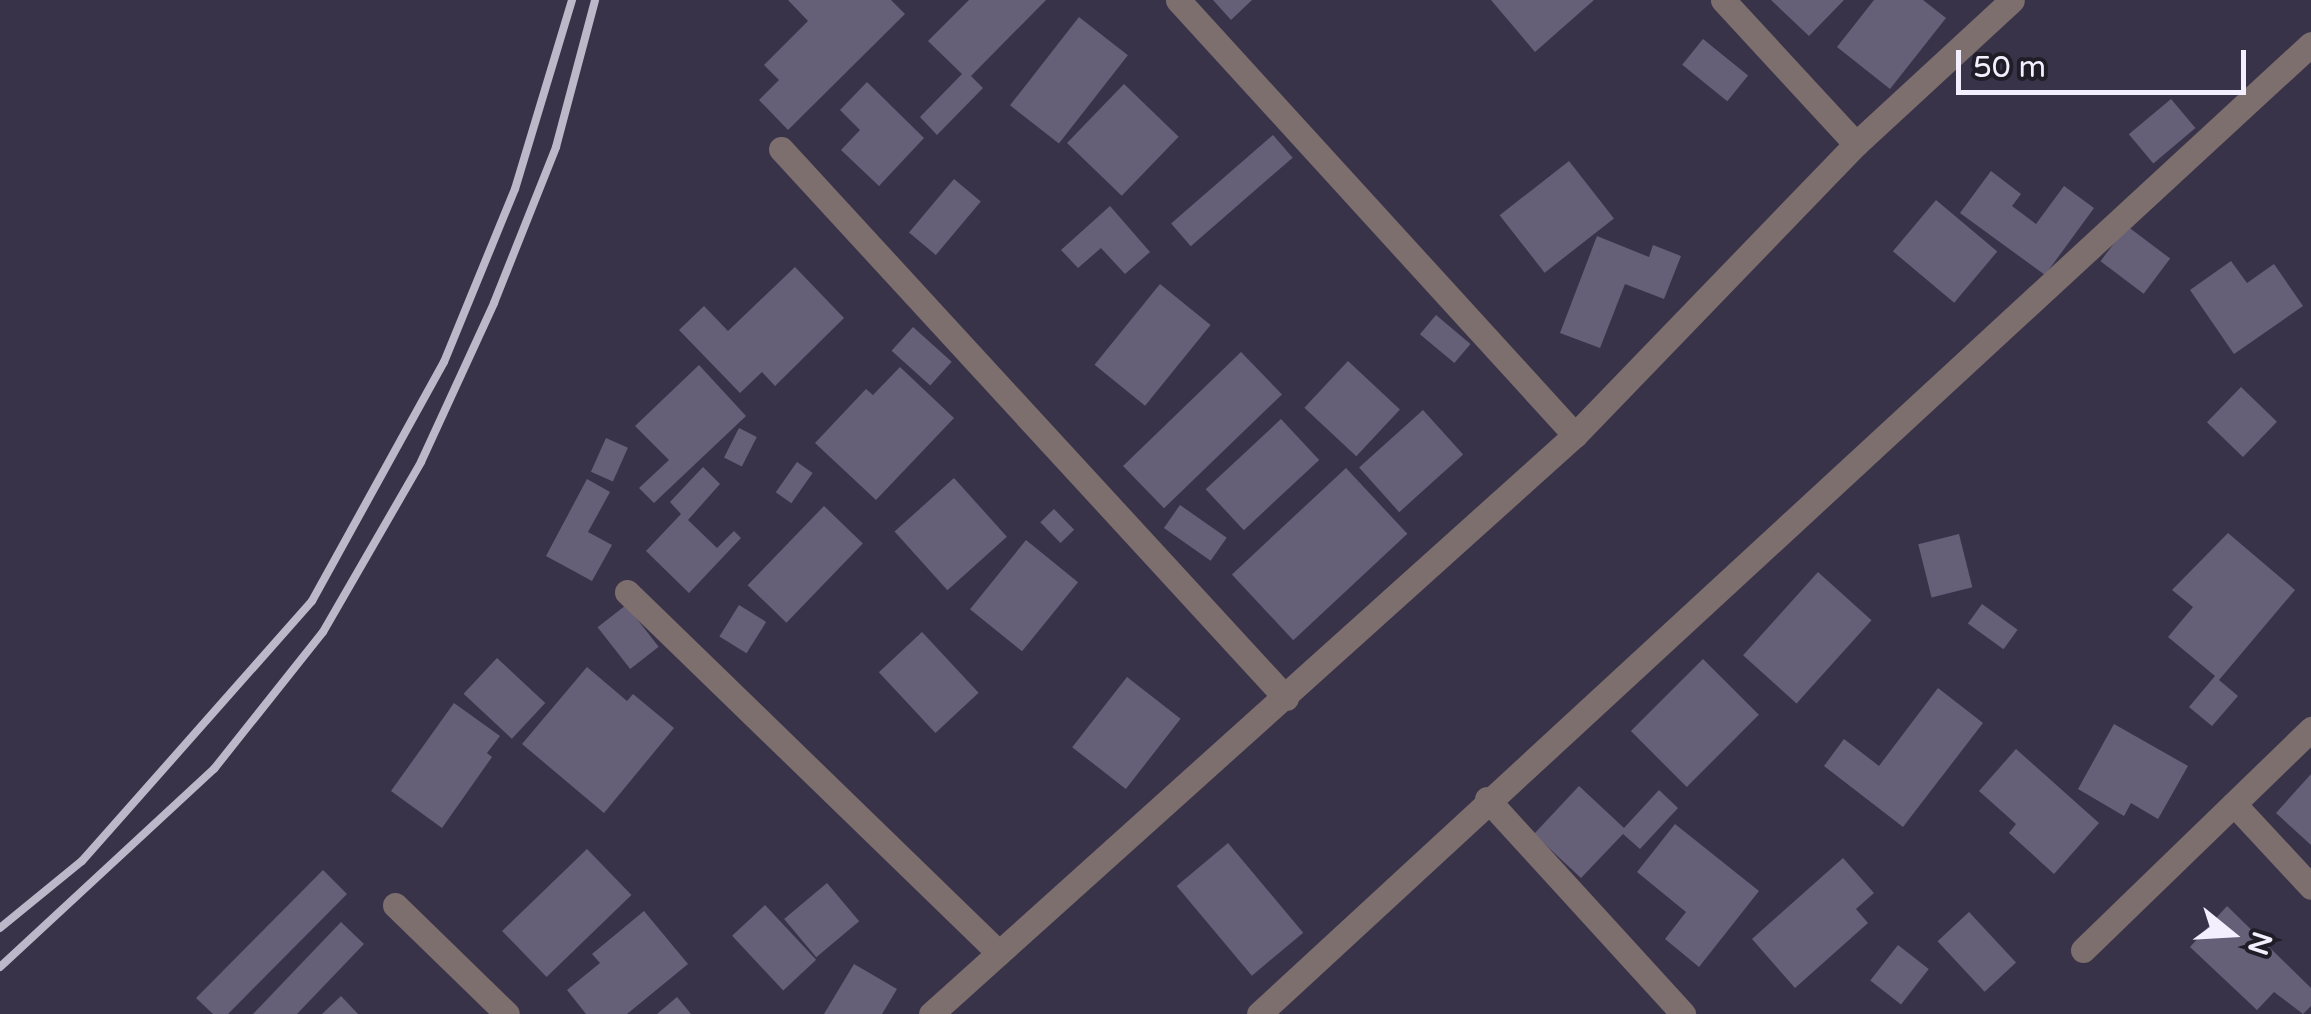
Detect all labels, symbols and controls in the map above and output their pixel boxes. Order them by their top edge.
scale bar [1961,30,2251,92]
text: 50 m [1973,49,2046,86]
north arrow [2181,884,2281,984]
text: N [2240,927,2279,959]

